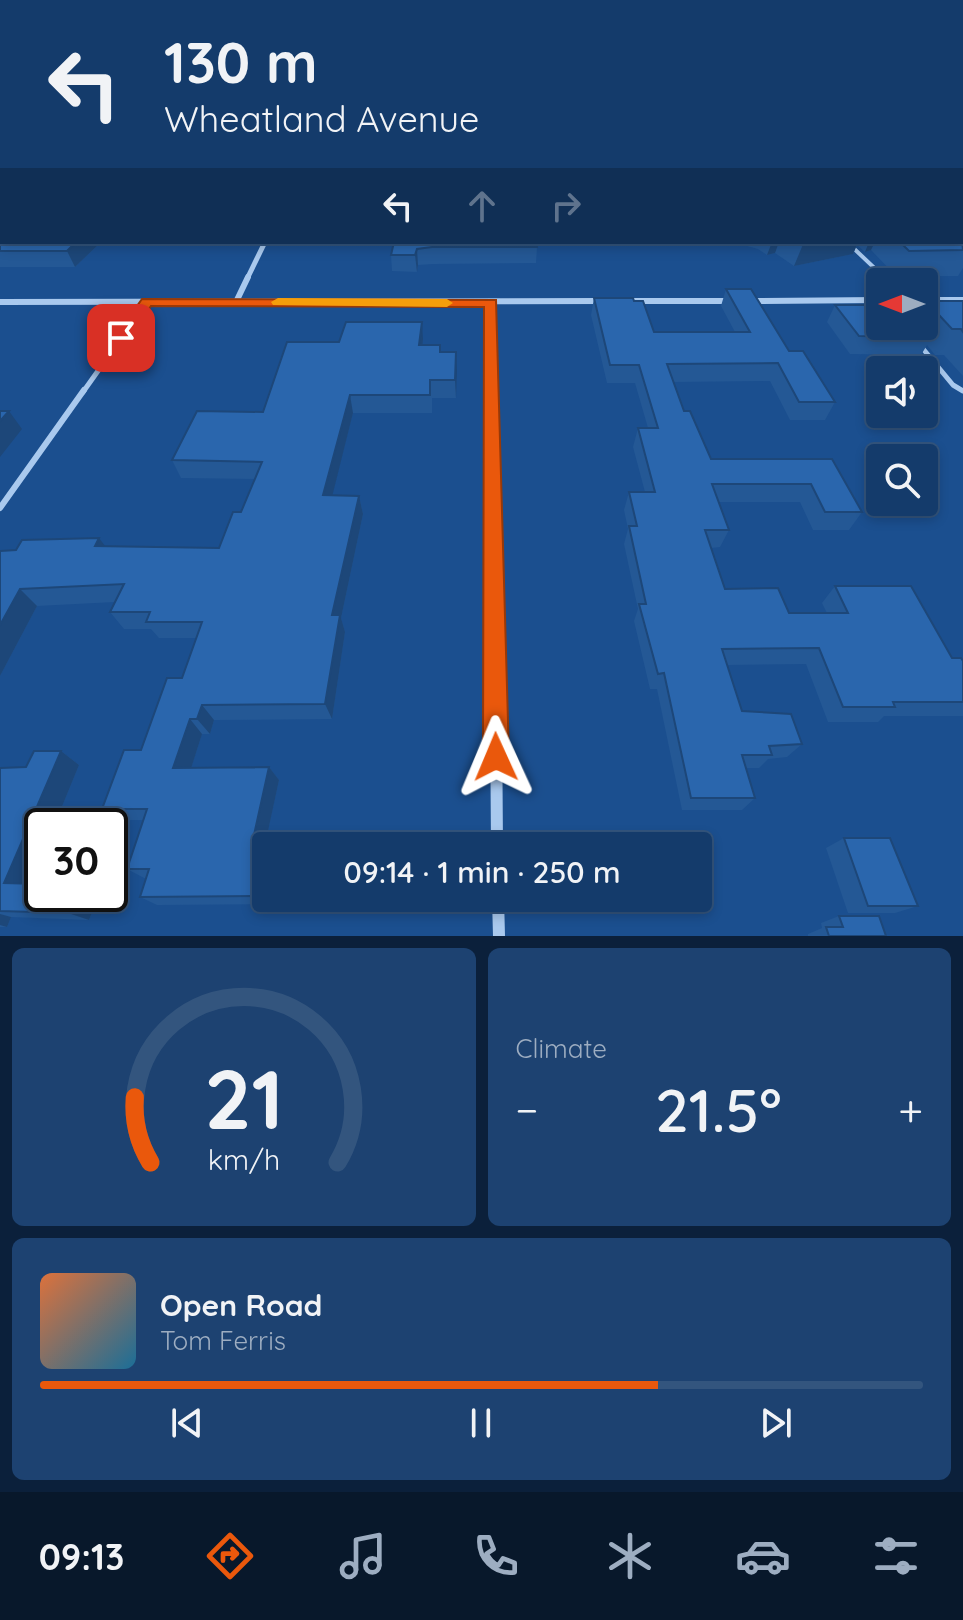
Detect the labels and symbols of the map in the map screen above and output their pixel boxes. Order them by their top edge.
north arrow [866,268,938,340]
pin [87,304,155,372]
position arrow [454,715,538,799]
speed limit sign: 30 [24,808,128,912]

